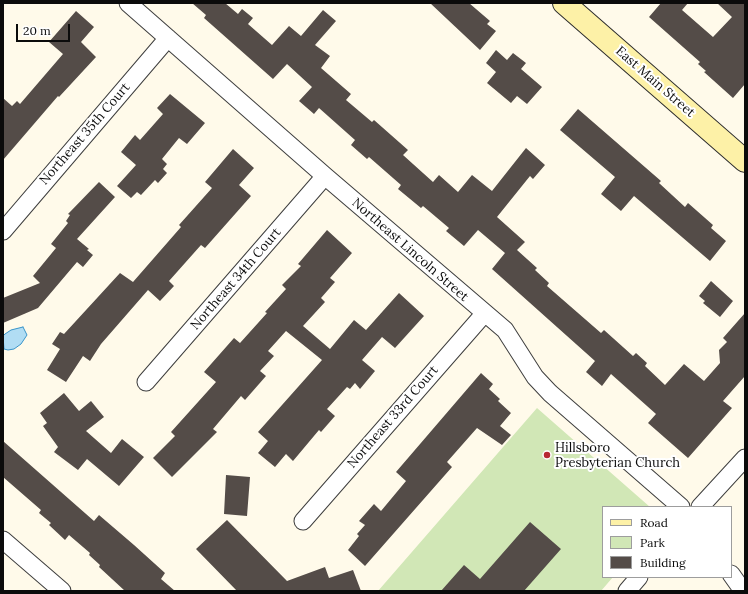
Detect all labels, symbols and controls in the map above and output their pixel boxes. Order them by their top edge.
scale bar [18,16,72,42]
text: 20 m [23,23,51,38]
street label: East Main Street [612,43,698,121]
street label: Northeast 35th Court [37,80,133,188]
street label: Northeast Lincoln Street [349,195,471,305]
street label: Northeast 34th Court [188,225,284,333]
street label: Northeast 33rd Court [344,363,442,471]
place label: Hillsboro Presbyterian Church [555,440,680,471]
marker: Hillsboro Presbyterian Church [542,450,552,460]
legend [602,506,732,578]
text: Road [640,515,668,530]
text: Park [640,535,665,550]
text: Building [640,555,686,570]

